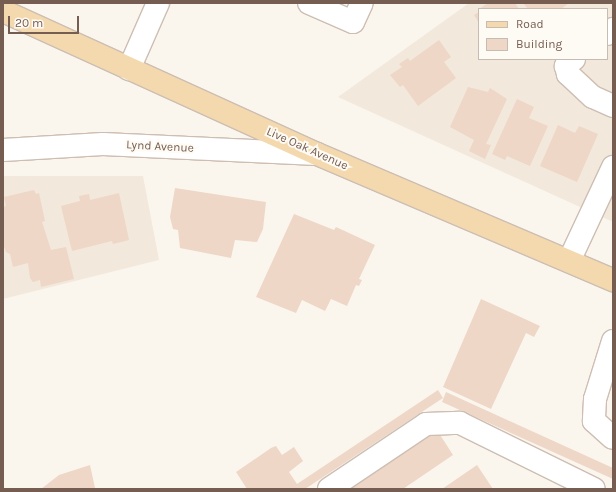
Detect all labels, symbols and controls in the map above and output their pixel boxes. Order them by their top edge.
scale bar [10,8,81,34]
legend [478,8,608,60]
text: 20 m [15,16,43,30]
text: Road [516,17,544,31]
text: Building [516,37,562,51]
street label: Live Oak Avenue [264,125,350,173]
street label: Lynd Avenue [126,138,194,156]

